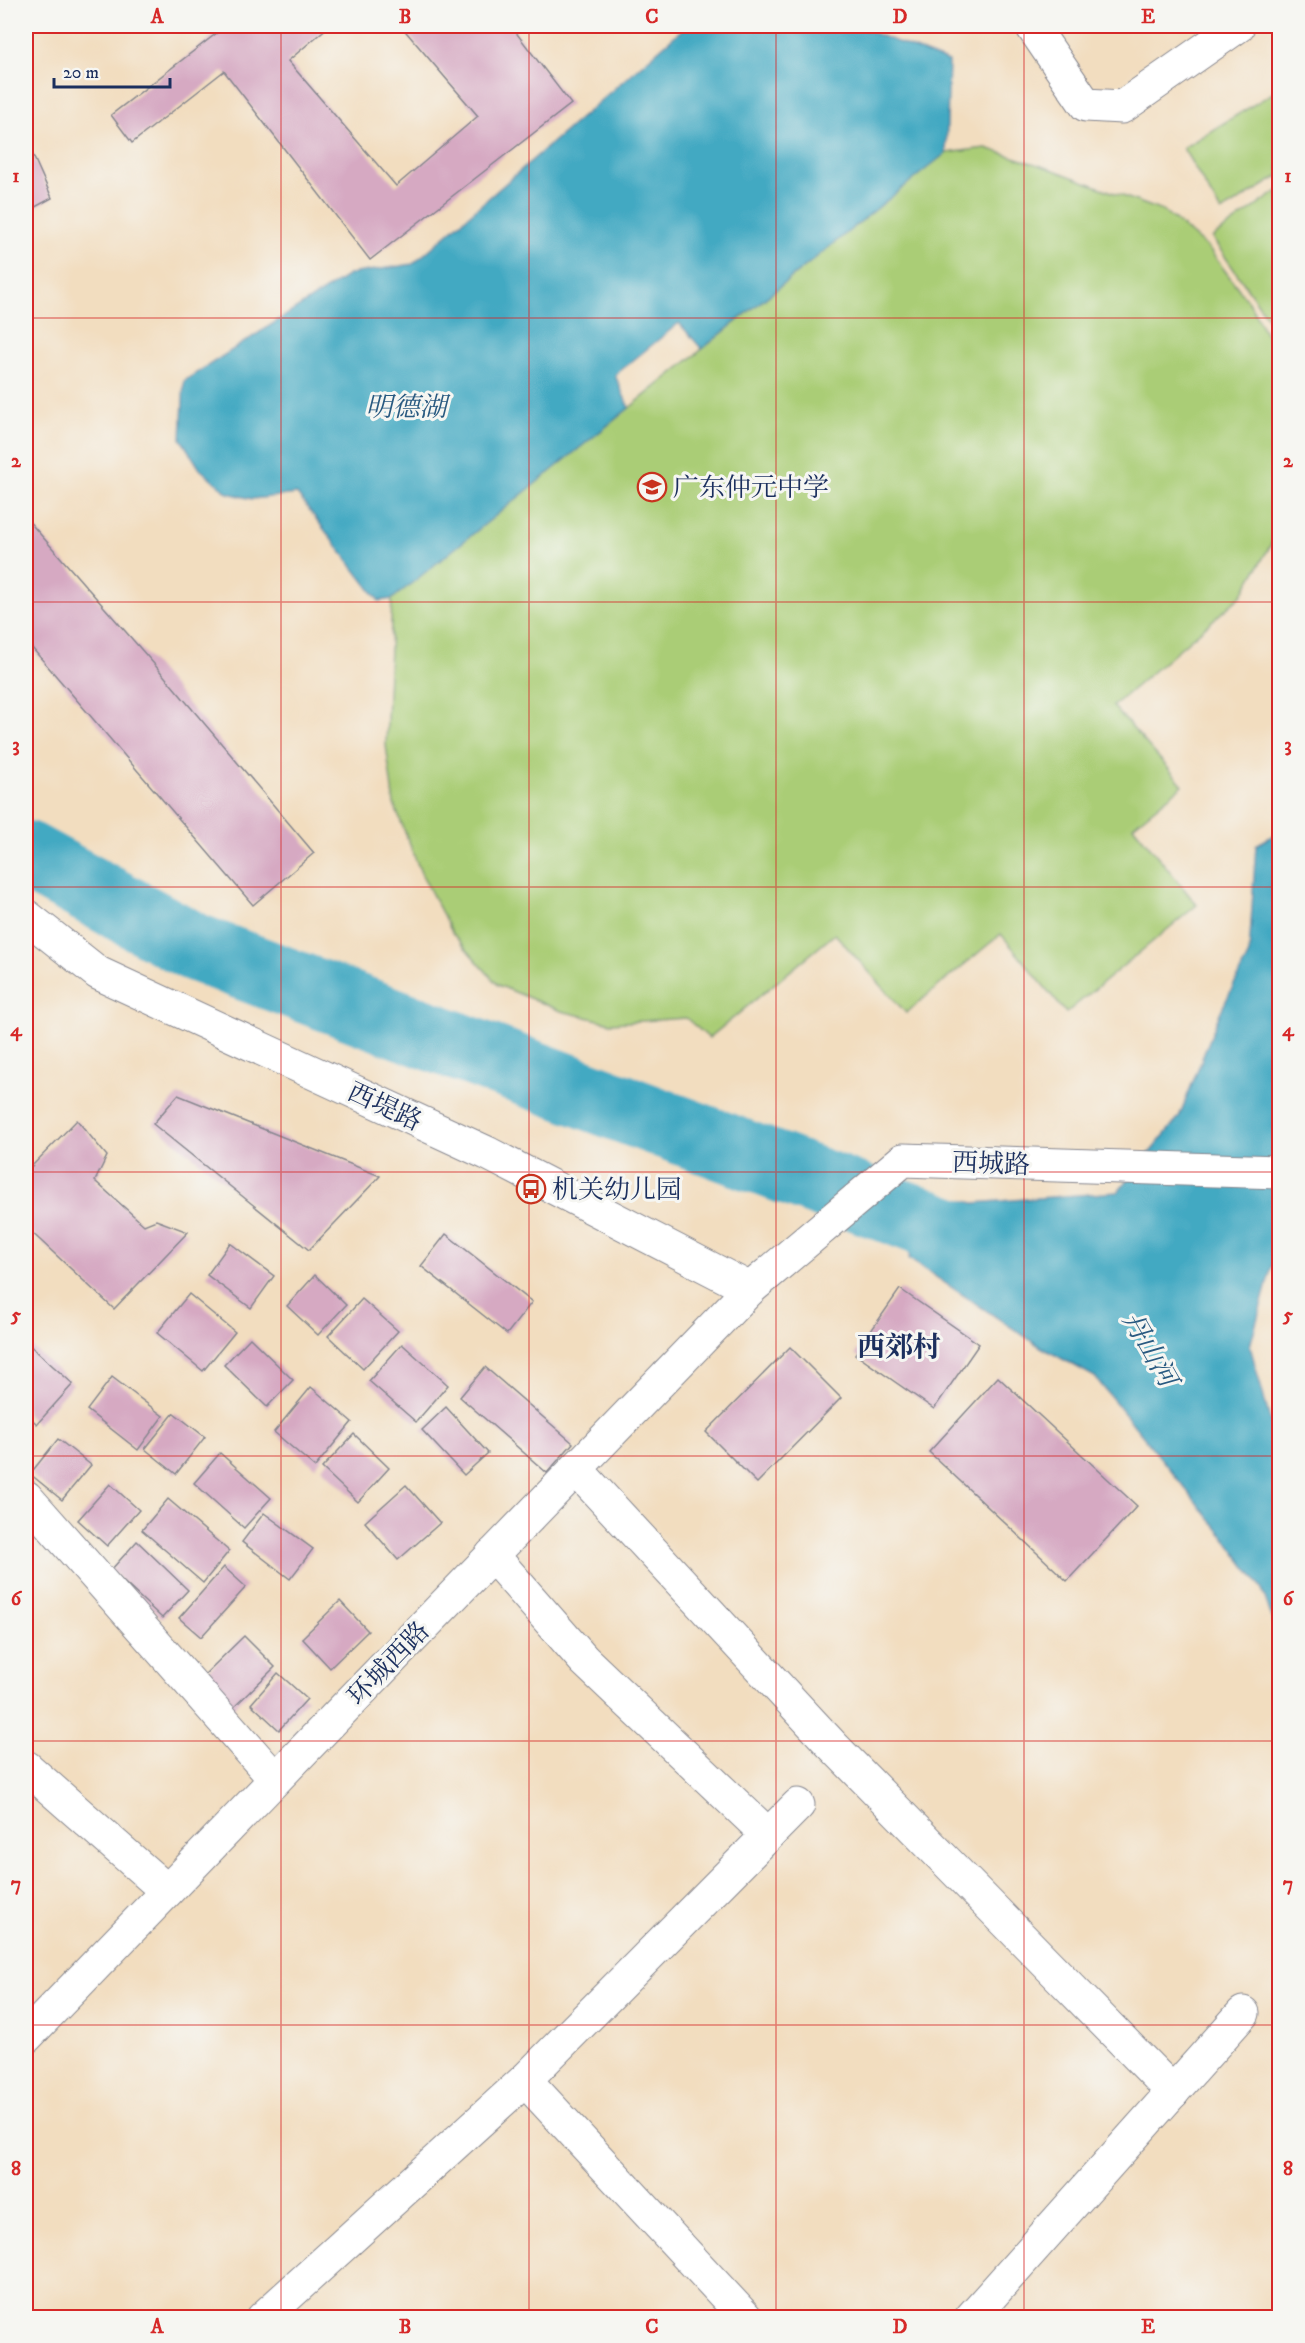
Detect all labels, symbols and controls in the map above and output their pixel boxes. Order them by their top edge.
text: A [150,5,165,30]
text: B [399,5,411,30]
text: C [645,5,659,30]
text: D [893,5,908,30]
text: E [1141,5,1155,30]
scale bar [54,51,170,89]
text: 20 m [63,62,99,84]
text: 1 [12,164,20,189]
text: 1 [1284,164,1292,189]
water label: 明德湖 [366,391,451,425]
text: 2 [11,449,22,474]
text: 2 [1283,449,1294,474]
school or university icon: 广东仲元中学 [636,471,668,503]
place label: 广东仲元中学 [673,472,829,505]
text: 3 [12,733,20,758]
text: 3 [1284,733,1292,758]
text: 4 [10,1018,23,1043]
text: 4 [1282,1018,1295,1043]
street label: 西堤路 [342,1076,427,1139]
street label: 西城路 [951,1147,1031,1182]
bus stop icon: 机关幼儿园 [515,1173,547,1205]
place label: 机关幼儿园 [552,1174,682,1207]
text: 5 [10,1303,21,1328]
text: 5 [1282,1303,1293,1328]
water label: 丹山河 [1114,1306,1187,1397]
district label: 西郊村 [857,1330,941,1365]
text: 6 [11,1587,23,1612]
text: 6 [1283,1587,1295,1612]
street label: 环城西路 [341,1615,437,1713]
text: 7 [11,1872,21,1897]
text: 7 [1283,1872,1293,1897]
text: 8 [11,2157,21,2182]
text: 8 [1283,2157,1293,2182]
text: A [150,2315,165,2340]
text: B [399,2315,411,2340]
text: C [645,2315,659,2340]
text: D [893,2315,908,2340]
text: E [1141,2315,1155,2340]

